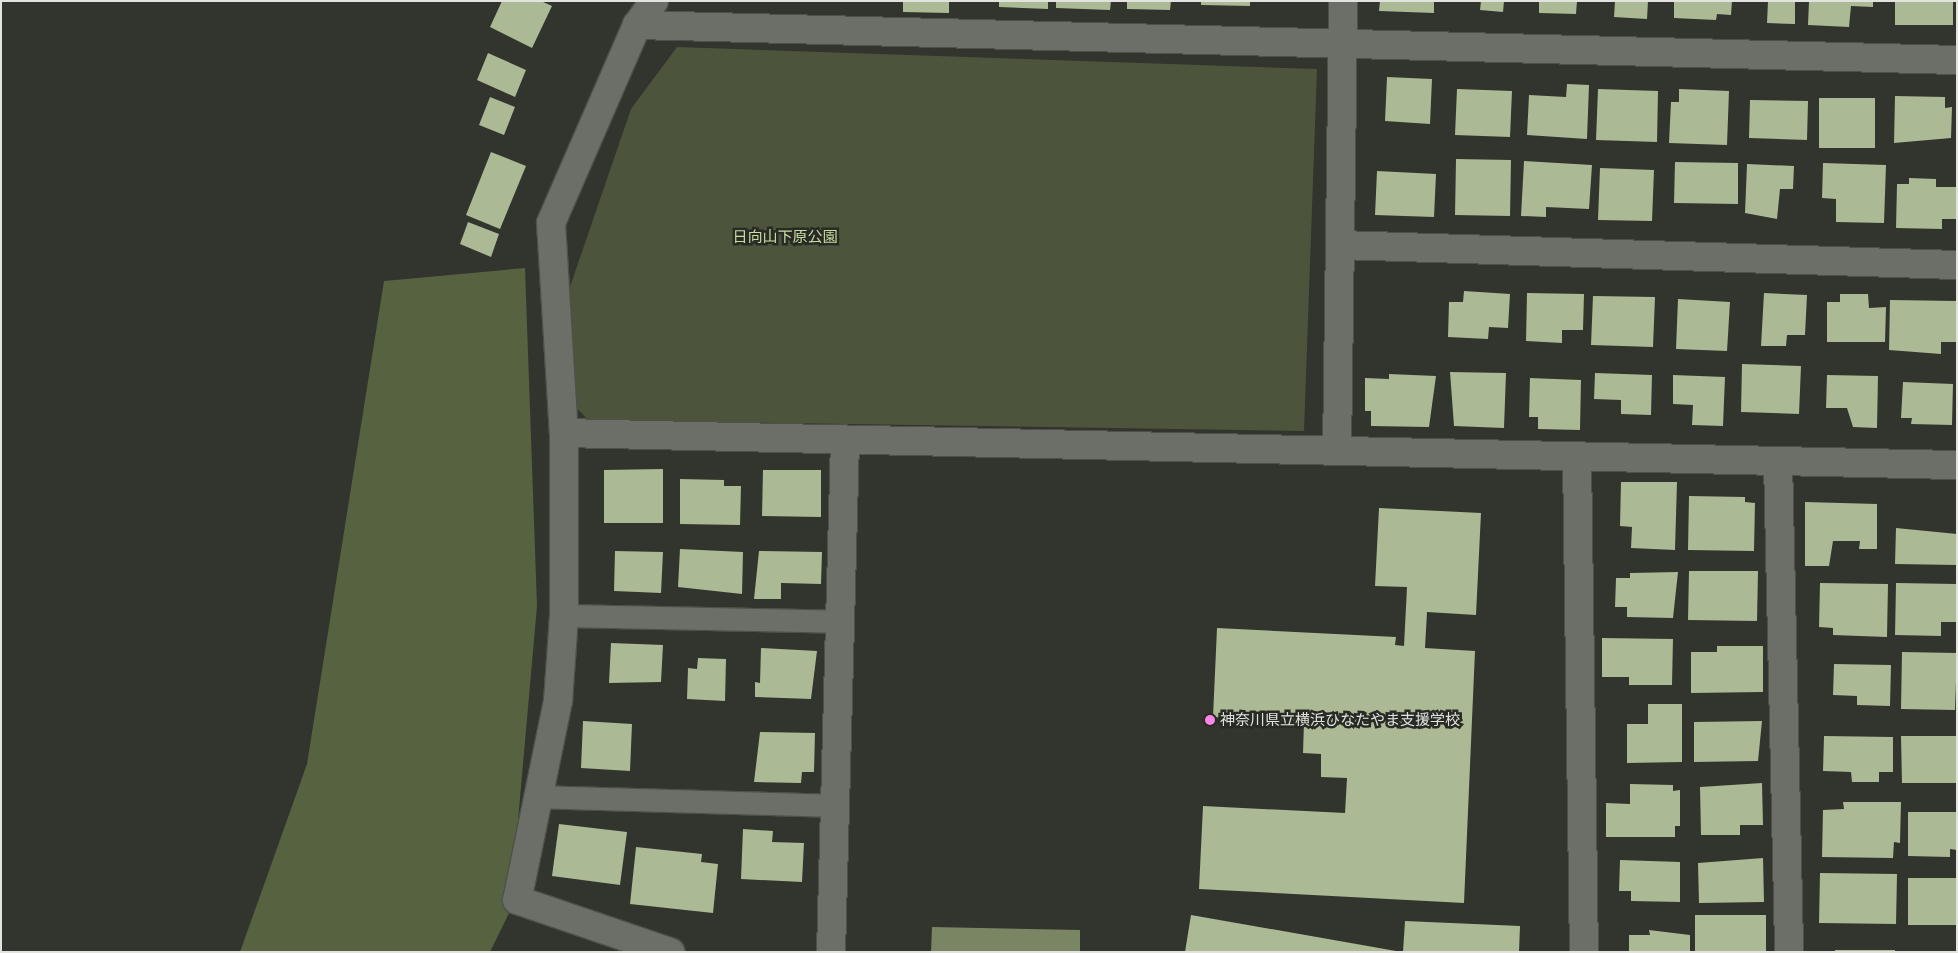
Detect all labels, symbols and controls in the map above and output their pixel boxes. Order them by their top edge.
park label: 日向山下原公園 [733,228,837,246]
place label: 神奈川県立横浜ひなたやま支援学校 [1220,711,1460,729]
marker: 神奈川県立横浜ひなたやま支援学校 [1204,714,1216,726]

